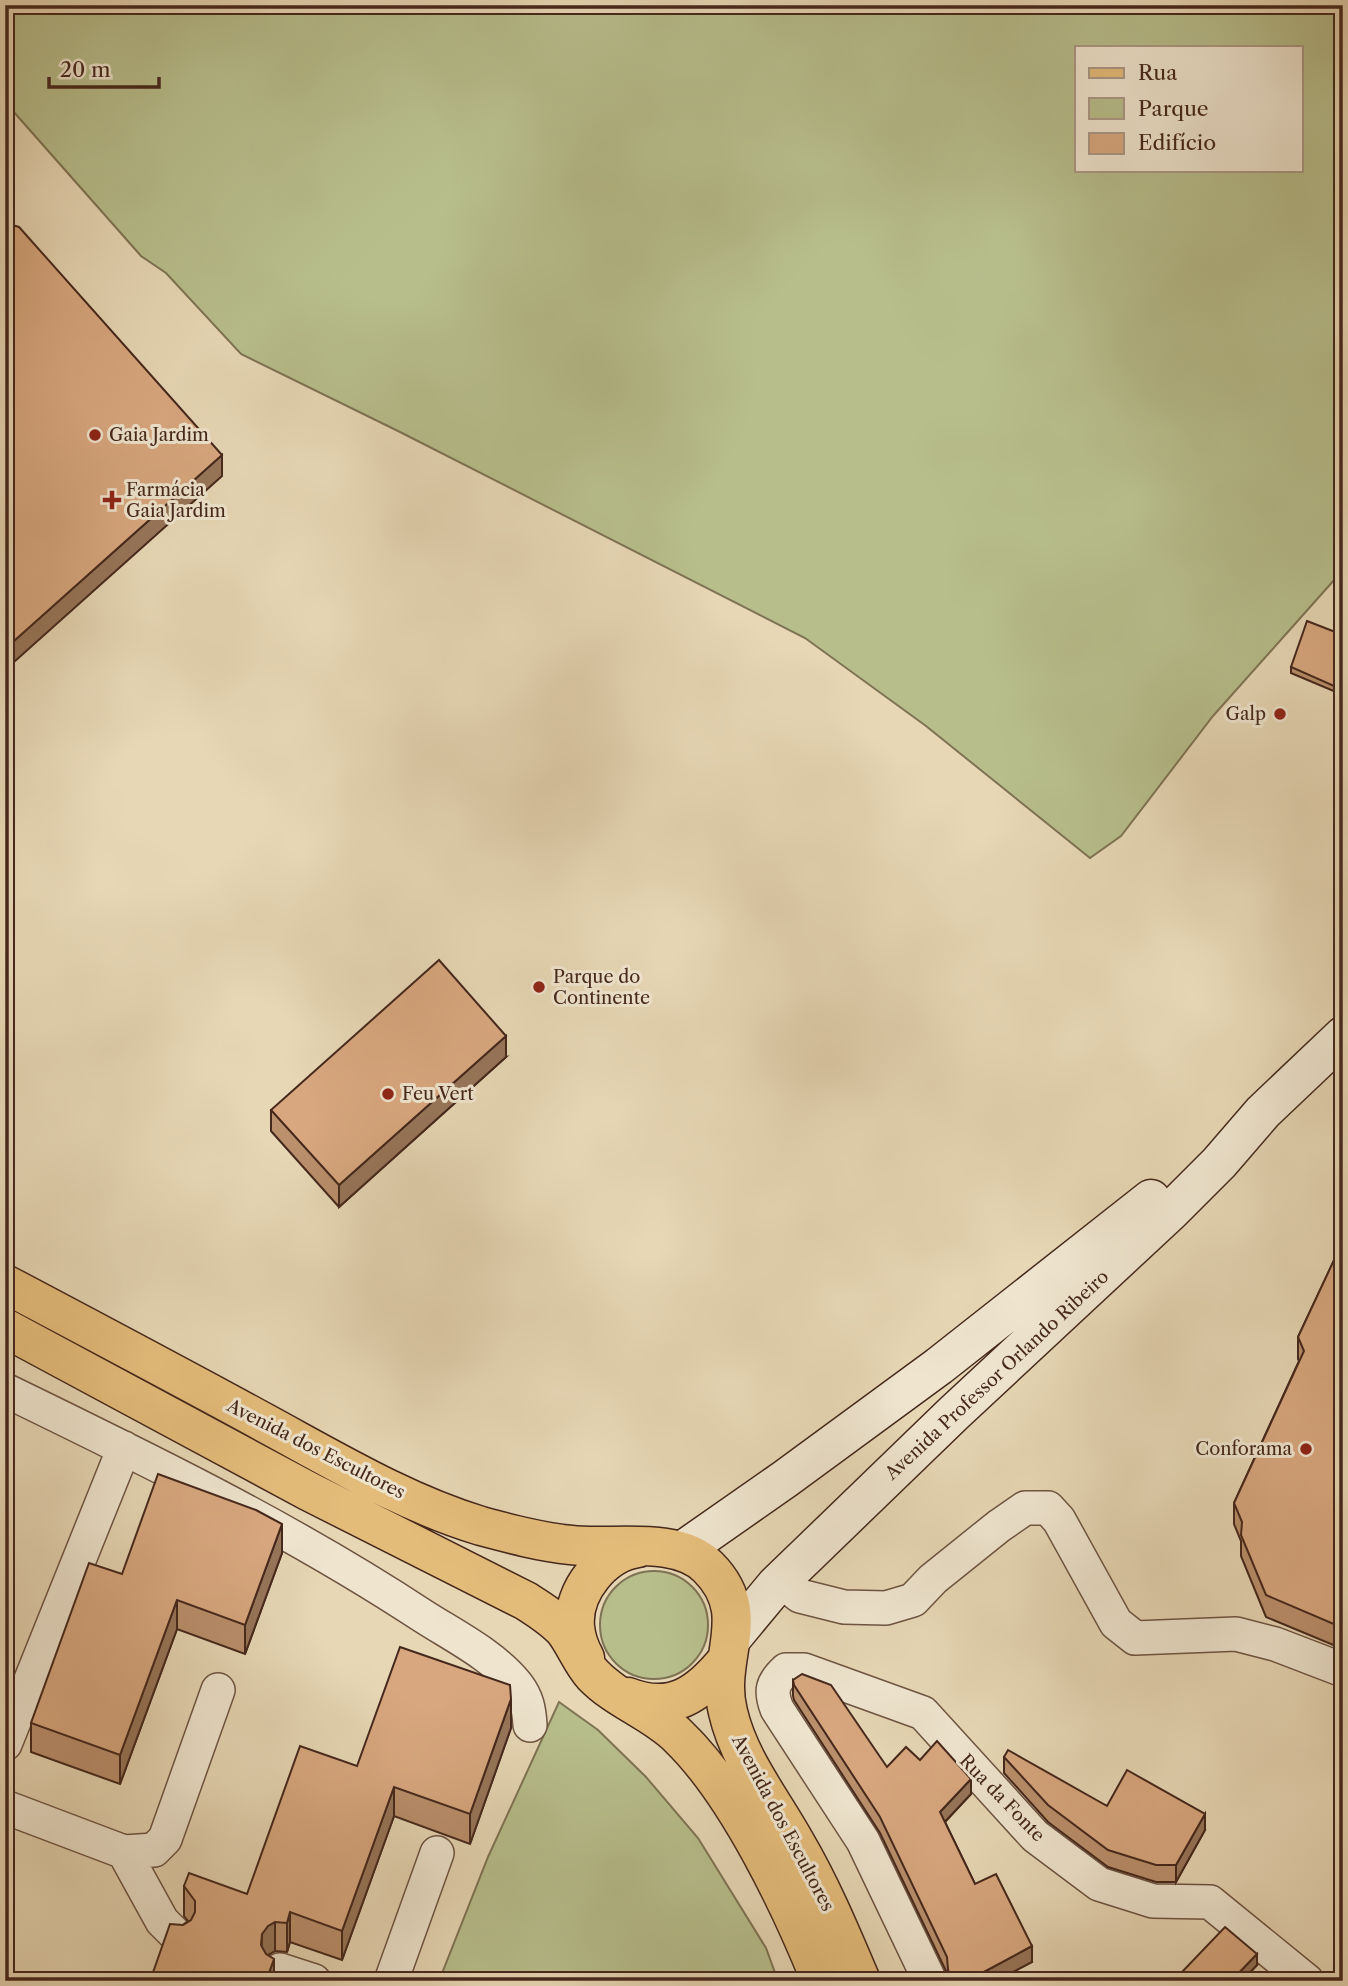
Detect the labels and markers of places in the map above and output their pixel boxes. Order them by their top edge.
place label: Gaia Jardim [109,424,209,446]
marker: Gaia Jardim [87,427,103,443]
place label: Farmácia Gaia Jardim [126,479,226,522]
marker: Farmácia Gaia Jardim [104,492,120,508]
place label: Galp [1226,703,1266,725]
marker: Galp [1272,706,1288,722]
place label: Parque do Continente [553,966,650,1009]
marker: Parque do Continente [531,979,547,995]
place label: Feu Vert [402,1083,474,1105]
marker: Feu Vert [380,1086,396,1102]
place label: Conforama [1195,1438,1293,1460]
marker: Conforama [1298,1441,1314,1457]

